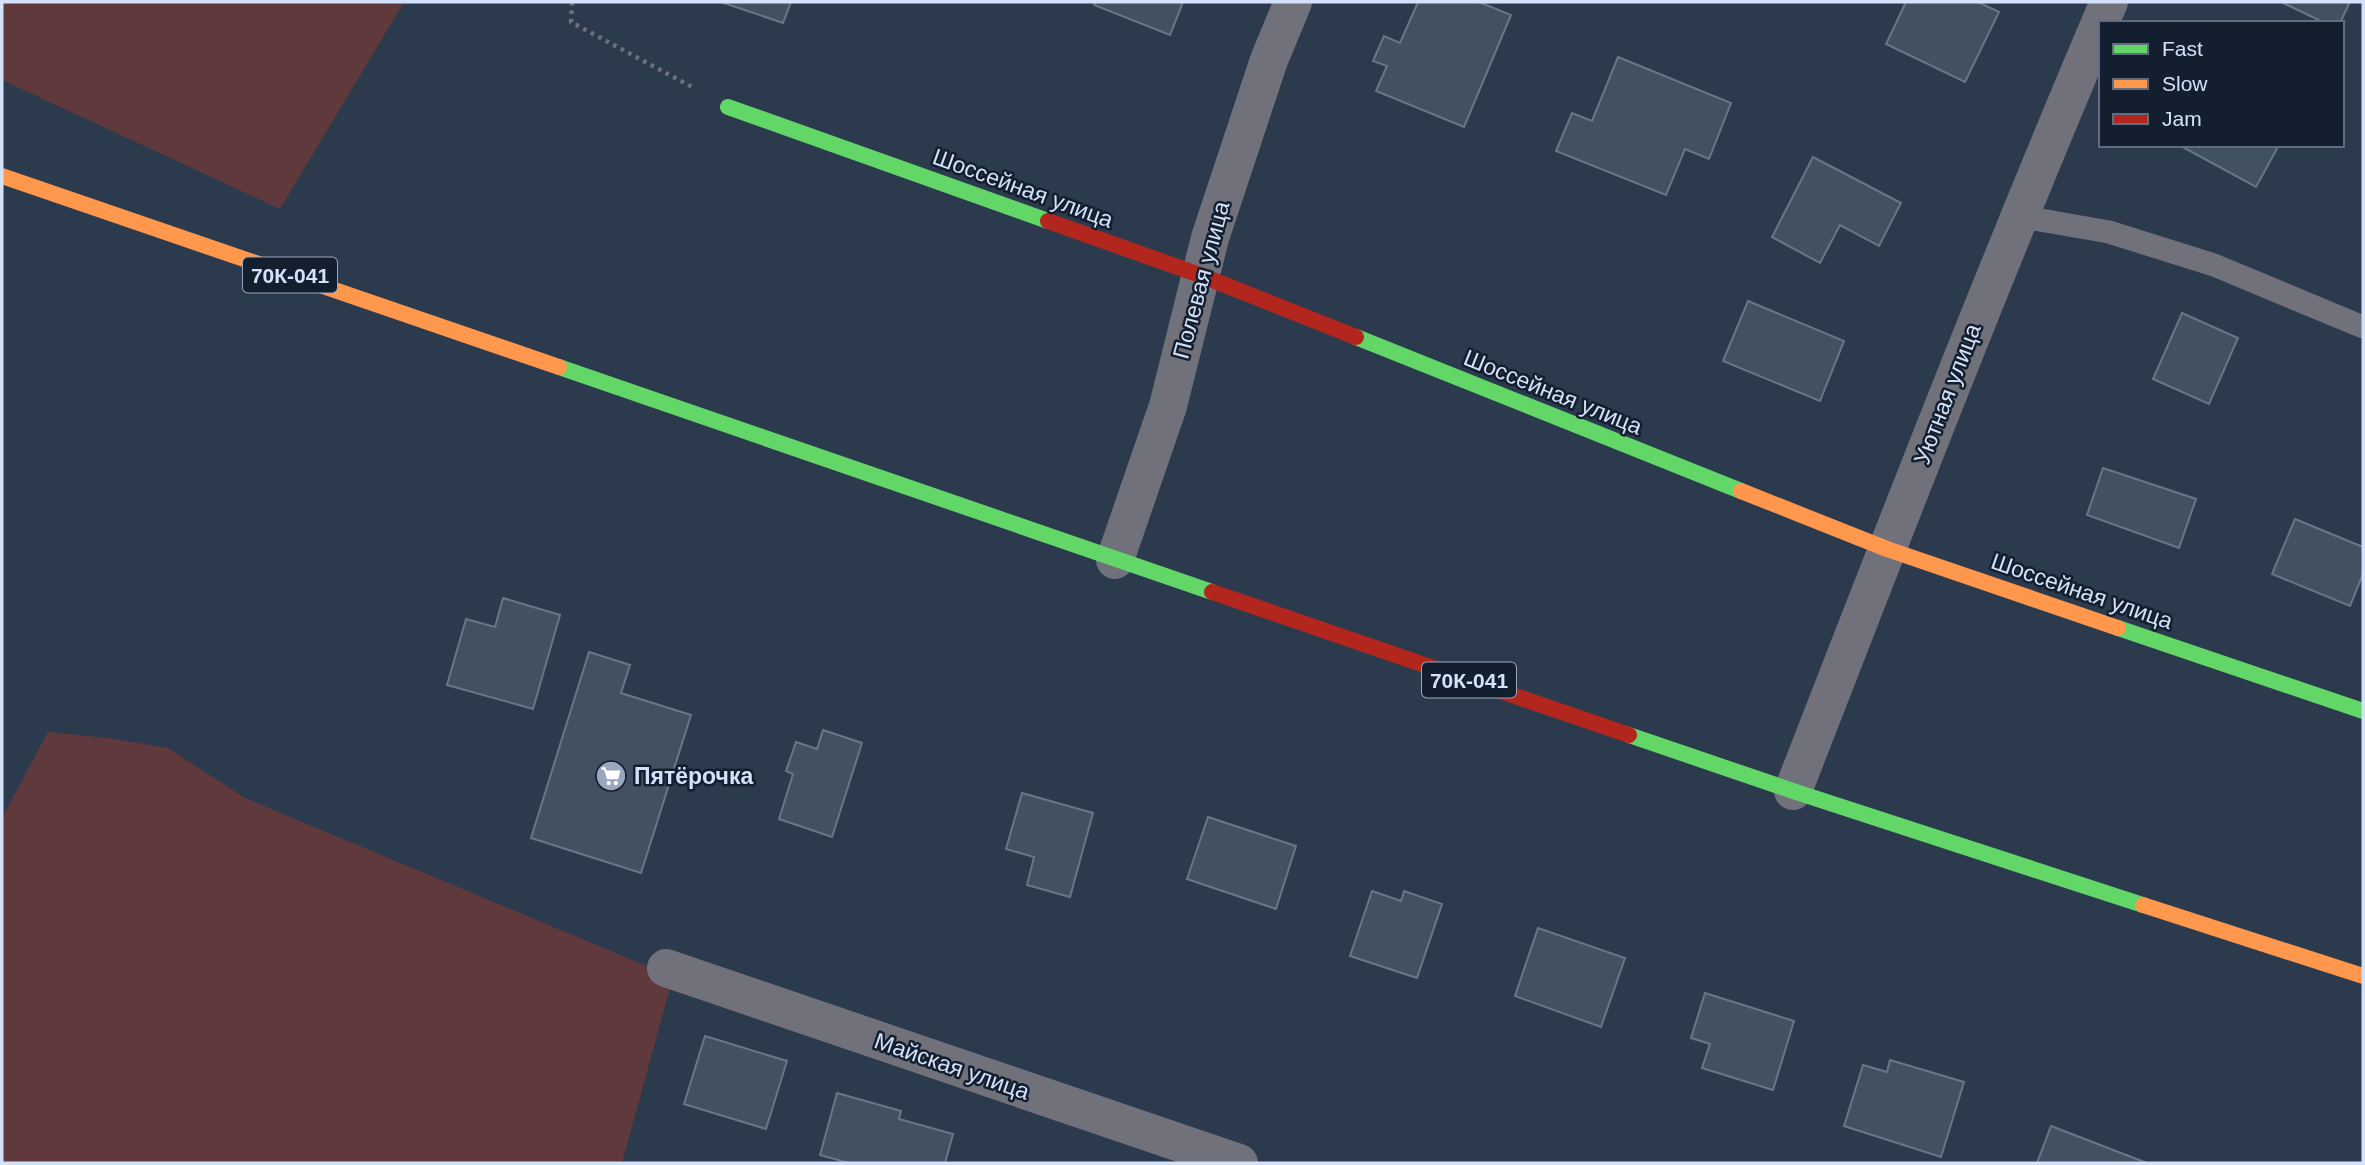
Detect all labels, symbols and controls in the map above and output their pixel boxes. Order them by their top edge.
legend [2099,21,2344,147]
text: Fast [2162,37,2203,60]
text: Slow [2162,72,2208,95]
text: Jam [2162,107,2202,130]
street label: Шоссейная улица [929,143,1117,233]
street label: Полевая улица [1167,198,1235,362]
road number: 70К-041 [243,258,337,292]
street label: Уютная улица [1908,320,1986,468]
street label: Шоссейная улица [1460,344,1646,440]
street label: Шоссейная улица [1988,548,2176,634]
road number: 70К-041 [1422,662,1516,698]
supermarket icon: Пятёрочка [594,759,628,793]
place label: Пятёрочка [634,763,753,789]
street label: Майская улица [871,1027,1033,1105]

